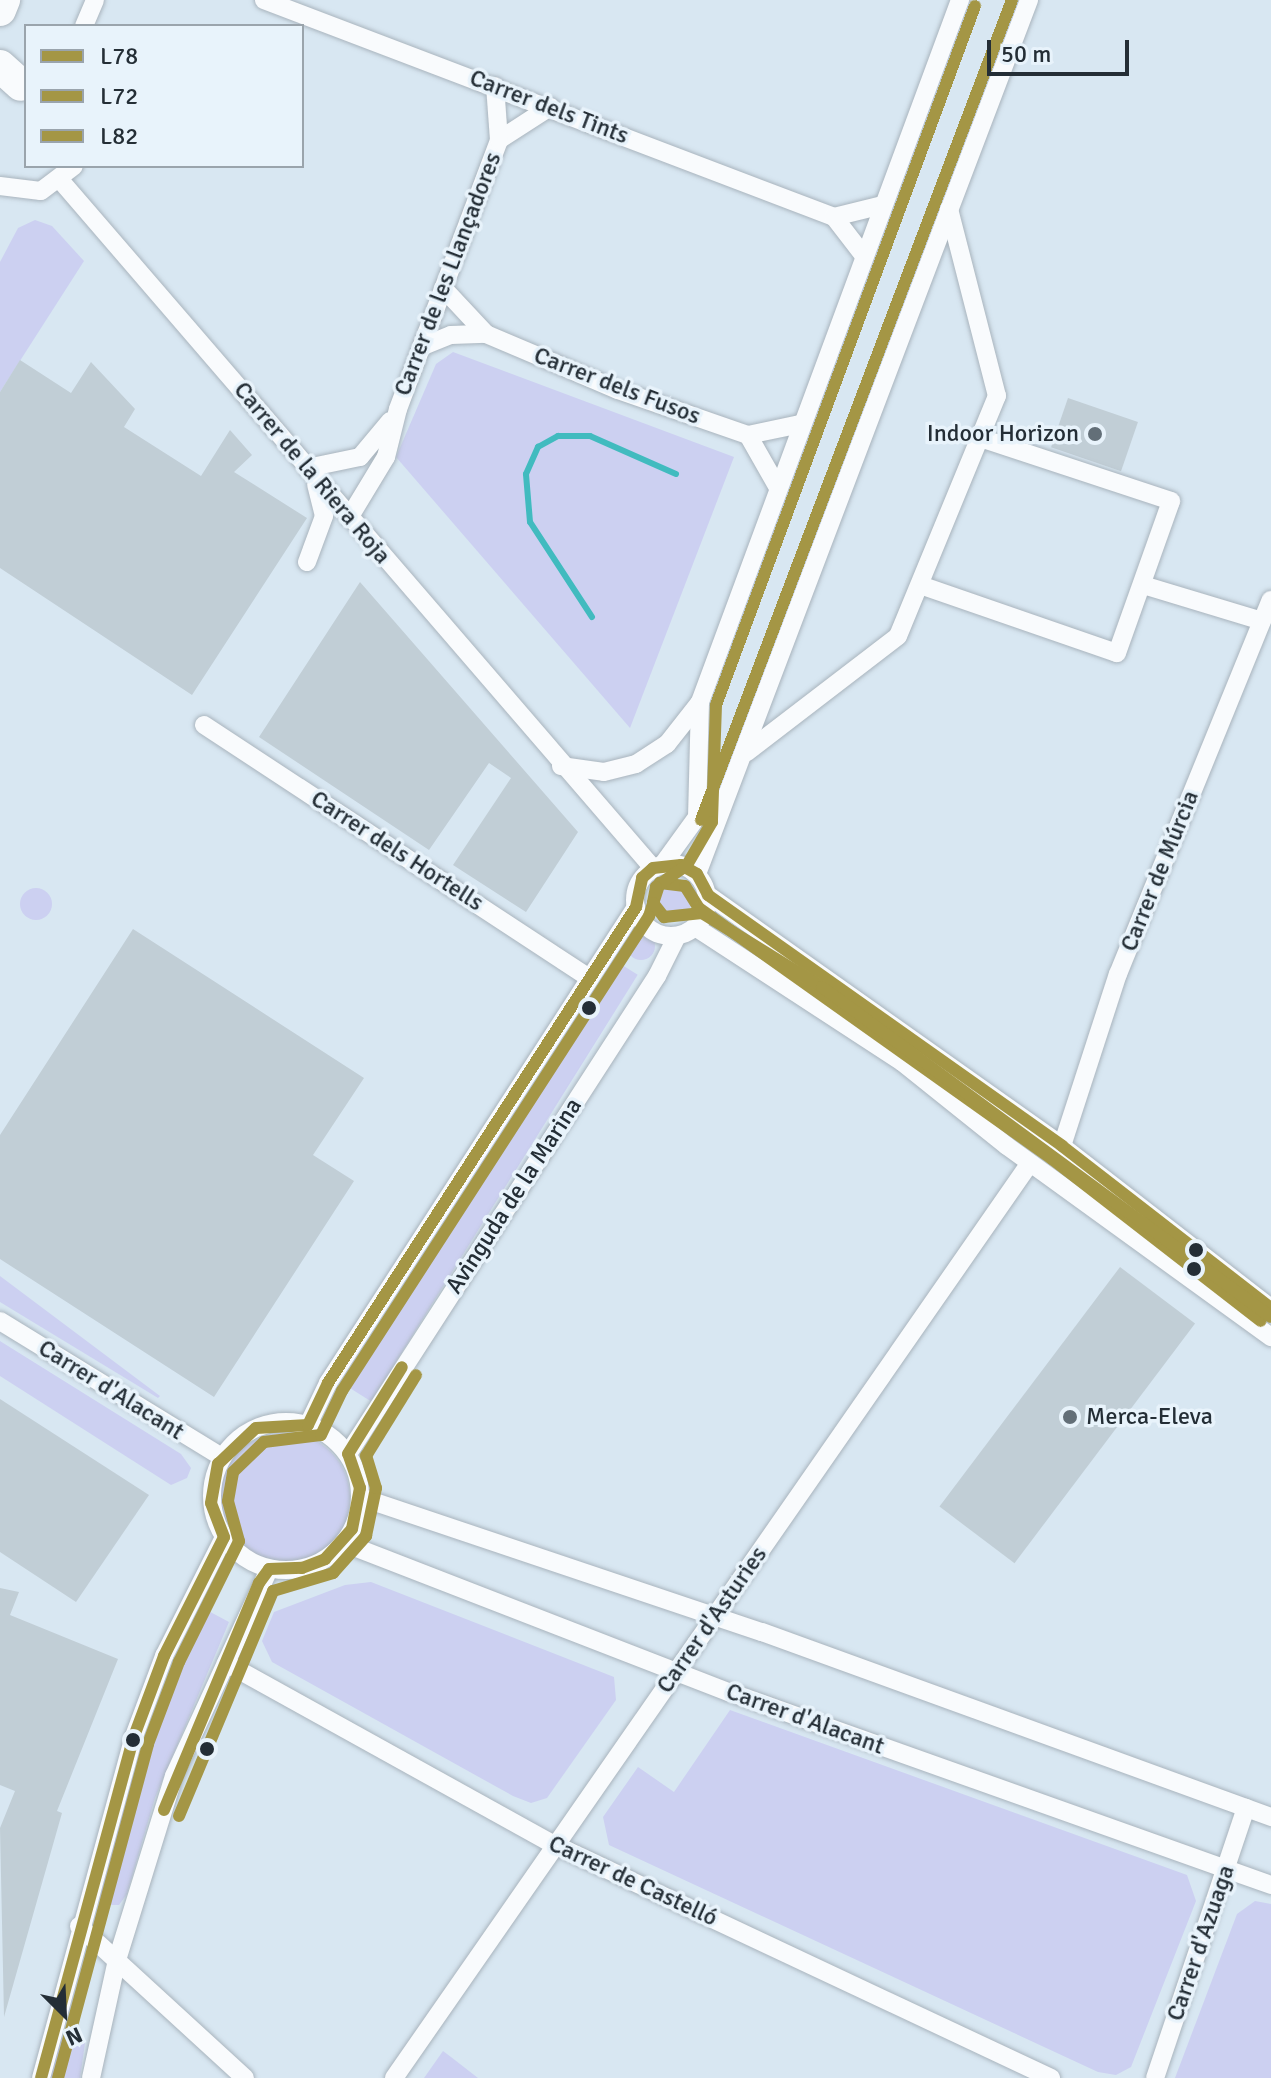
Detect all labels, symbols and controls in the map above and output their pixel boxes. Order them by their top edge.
legend [24,24,304,168]
scale bar [991,24,1133,74]
text: 50 m [1001,39,1051,69]
text: L78 [100,41,138,71]
street label: Carrer dels Tints [466,64,632,150]
text: L72 [100,81,138,111]
text: L82 [100,121,138,151]
street label: Carrer de les Llançadores [388,148,508,400]
street label: Carrer dels Fusos [530,341,704,431]
street label: Carrer de la Riera Roja [227,376,397,570]
place label: Indoor Horizon [927,420,1079,448]
marker: Indoor Horizon [1086,425,1104,443]
street label: Carrer dels Hortells [305,784,489,918]
street label: Carrer de Múrcia [1115,786,1205,956]
unlabelled marker [581,1000,597,1016]
street label: Avinguda de la Marina [440,1093,588,1299]
unlabelled marker [1188,1242,1204,1258]
unlabelled marker [1186,1261,1202,1277]
street label: Carrer d'Alacant [33,1334,189,1446]
place label: Merca-Eleva [1086,1403,1213,1431]
marker: Merca-Eleva [1061,1408,1079,1426]
street label: Carrer d'Asturies [651,1541,773,1699]
street label: Carrer d'Alacant [722,1677,888,1761]
unlabelled marker [125,1732,141,1748]
unlabelled marker [199,1741,215,1757]
street label: Carrer de Castelló [544,1829,722,1933]
street label: Carrer d'Azuaga [1161,1861,1241,2025]
north arrow [24,1974,104,2054]
text: N [61,2021,86,2052]

